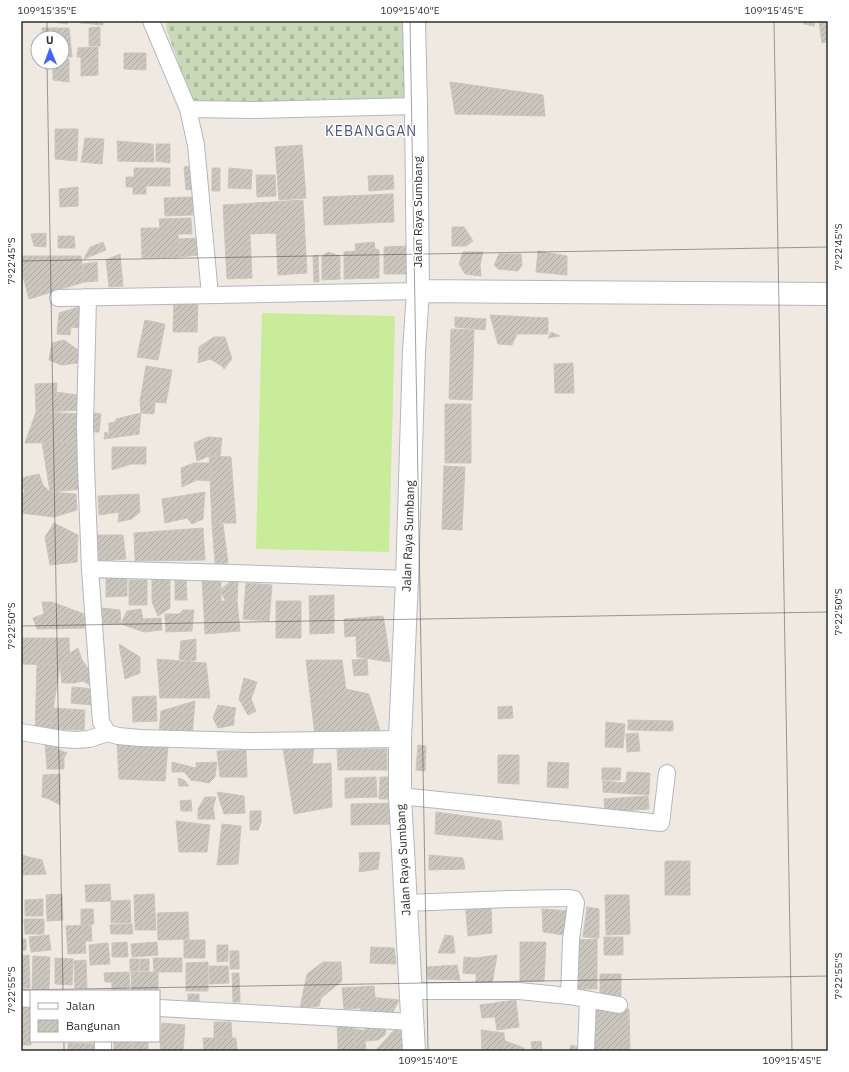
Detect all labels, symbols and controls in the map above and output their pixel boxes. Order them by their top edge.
text: 109°15'35"E [17,4,77,17]
text: 109°15'40"E [380,4,440,17]
text: 109°15'45"E [744,4,804,17]
north arrow [30,30,70,70]
text: U [46,33,54,47]
district label: KEBANGGAN [325,122,417,140]
street label: Jalan Raya Sumbang [410,156,425,268]
text: 7°22'45"S [832,223,845,271]
text: 7°22'45"S [5,237,18,285]
street label: Jalan Raya Sumbang [399,479,417,592]
text: 7°22'50"S [832,588,845,636]
text: 7°22'50"S [5,602,18,650]
street label: Jalan Raya Sumbang [393,803,413,916]
text: 7°22'55"S [832,952,845,1000]
text: 7°22'55"S [5,966,18,1014]
legend [30,990,160,1042]
text: Jalan [66,998,95,1013]
text: Bangunan [66,1018,120,1033]
text: 109°15'40"E [398,1054,458,1067]
text: 109°15'45"E [762,1054,822,1067]

